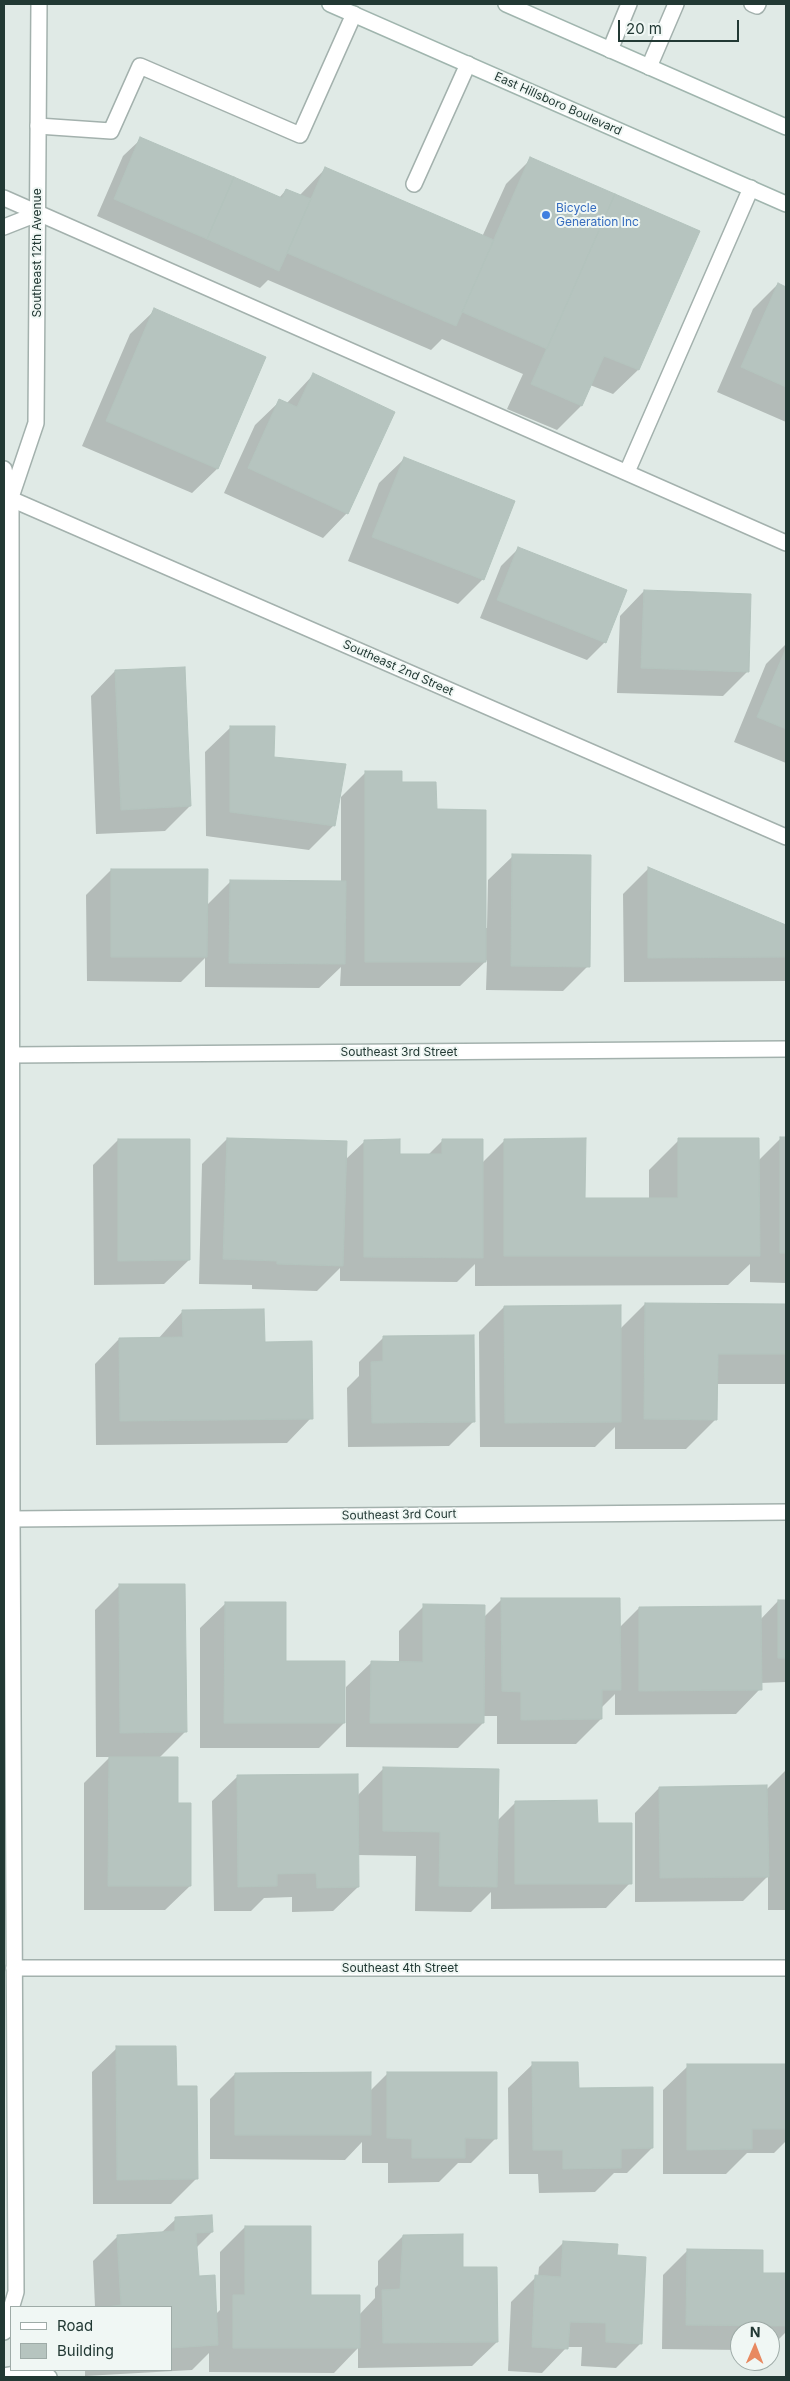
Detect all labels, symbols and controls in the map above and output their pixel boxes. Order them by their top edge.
scale bar [620,10,741,42]
text: 20 m [626,19,662,38]
street label: East Hillsboro Boulevard [492,69,624,139]
street label: Southeast 12th Avenue [30,188,44,318]
place label: Bicycle Generation Inc [556,201,639,229]
marker: Bicycle Generation Inc [540,209,552,221]
street label: Southeast 2nd Street [340,637,456,699]
street label: Southeast 3rd Street [341,1045,457,1059]
street label: Southeast 3rd Court [342,1507,456,1523]
street label: Southeast 4th Street [342,1961,458,1975]
legend [10,2306,172,2371]
text: Road [57,2316,93,2335]
north arrow [730,2321,780,2371]
text: N [750,2323,761,2340]
text: Building [57,2341,114,2360]

